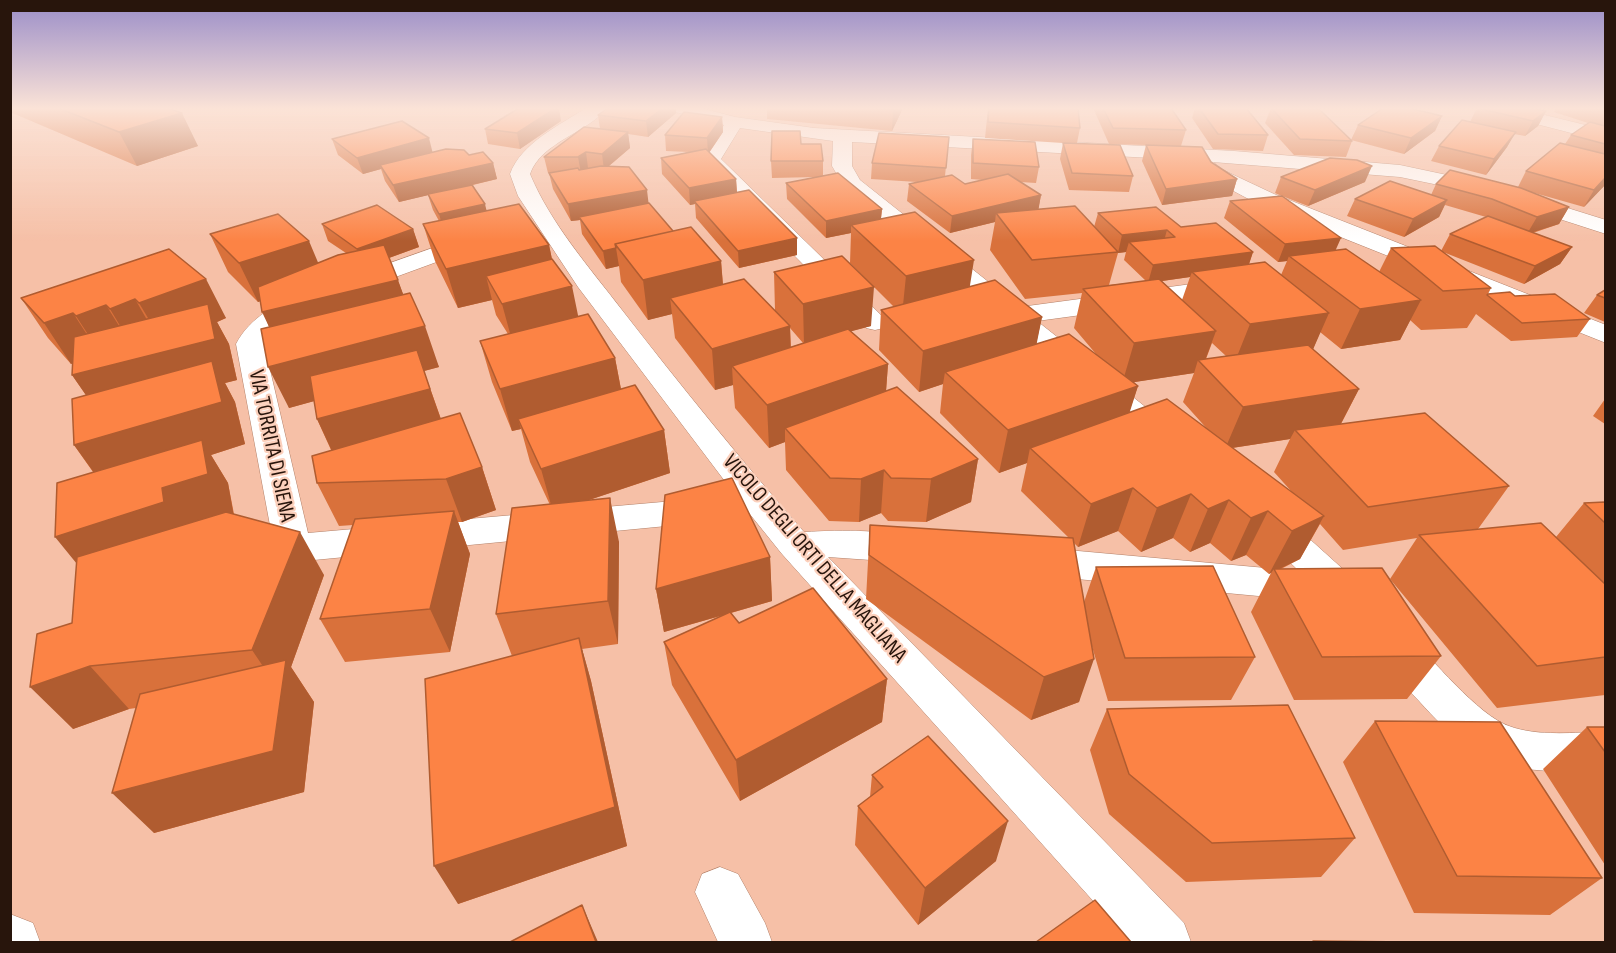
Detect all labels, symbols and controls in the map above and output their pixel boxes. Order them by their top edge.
street label: VIA TORRITA DI SIENA [242,368,300,524]
street label: VICOLO DEGLI ORTI DELLA MAGLIANA [716,449,912,669]

